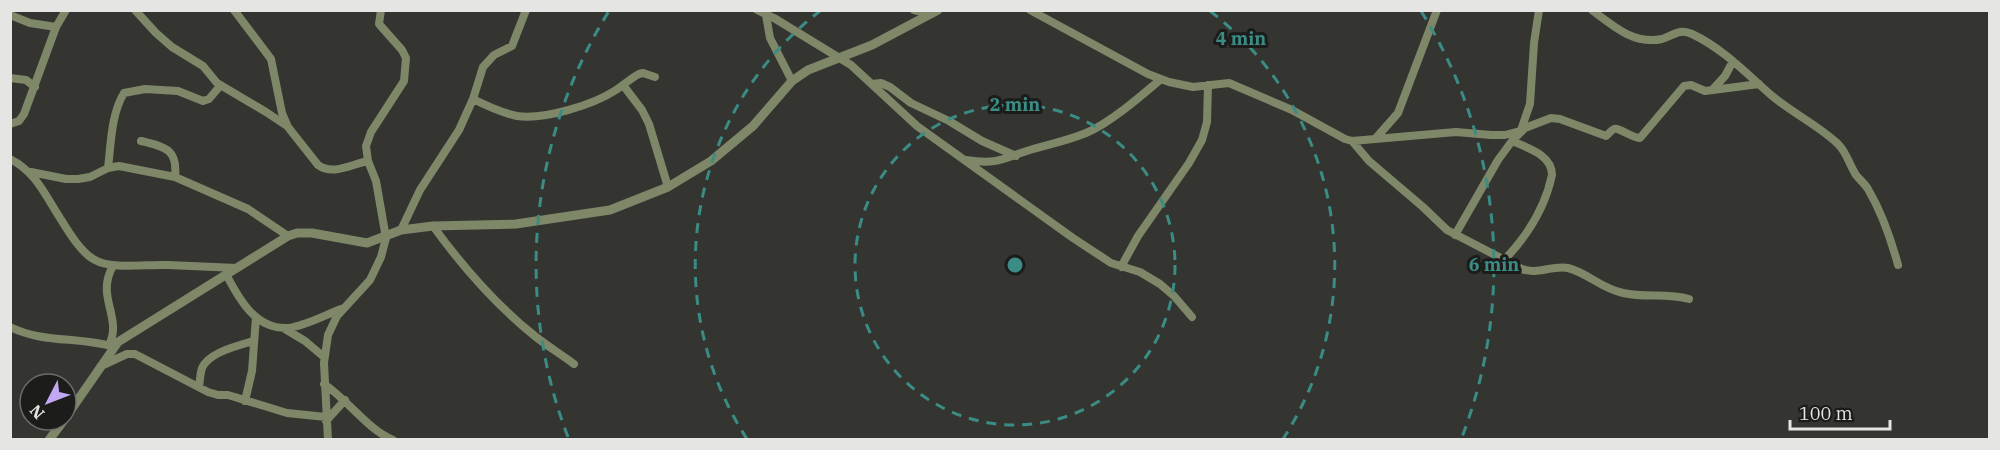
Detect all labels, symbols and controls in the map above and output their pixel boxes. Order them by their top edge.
text: 4 min [1216,27,1266,50]
text: 2 min [990,93,1040,116]
text: 6 min [1469,253,1519,276]
centre of rings [1005,255,1025,275]
north arrow [18,372,78,432]
scale bar [1790,393,1890,431]
text: N [25,401,49,423]
text: 100 m [1799,402,1853,425]

